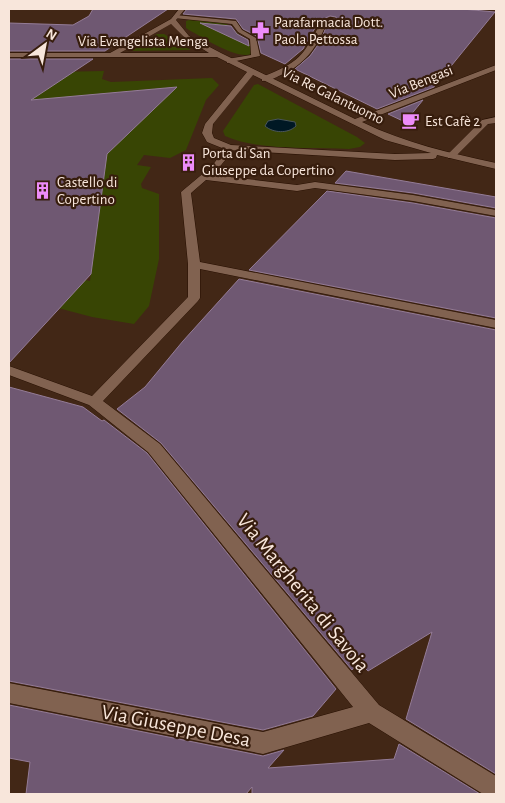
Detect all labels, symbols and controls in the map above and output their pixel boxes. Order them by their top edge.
place label: Parafarmacia Dott. Paola Pettossa [274,15,383,47]
north arrow [20,20,70,70]
pharmacy icon: Parafarmacia Dott. Paola Pettossa [250,21,270,41]
text: N [44,26,59,43]
street label: Via Evangelista Menga [78,34,208,49]
street label: Via Bengasi [387,62,455,102]
street label: Via Re Galantuomo [280,65,386,127]
cafe icon: Est Cafè 2 [401,111,421,131]
place label: Est Cafè 2 [425,114,480,129]
place label: Porta di San Giuseppe da Copertino [202,146,334,178]
building icon: Porta di San Giuseppe da Copertino [178,152,198,172]
place label: Castello di Copertino [57,175,117,207]
building icon: Castello di Copertino [33,181,53,201]
street label: Via Margherita di Savoia [233,510,373,677]
street label: Via Giuseppe Desa [100,701,252,751]

